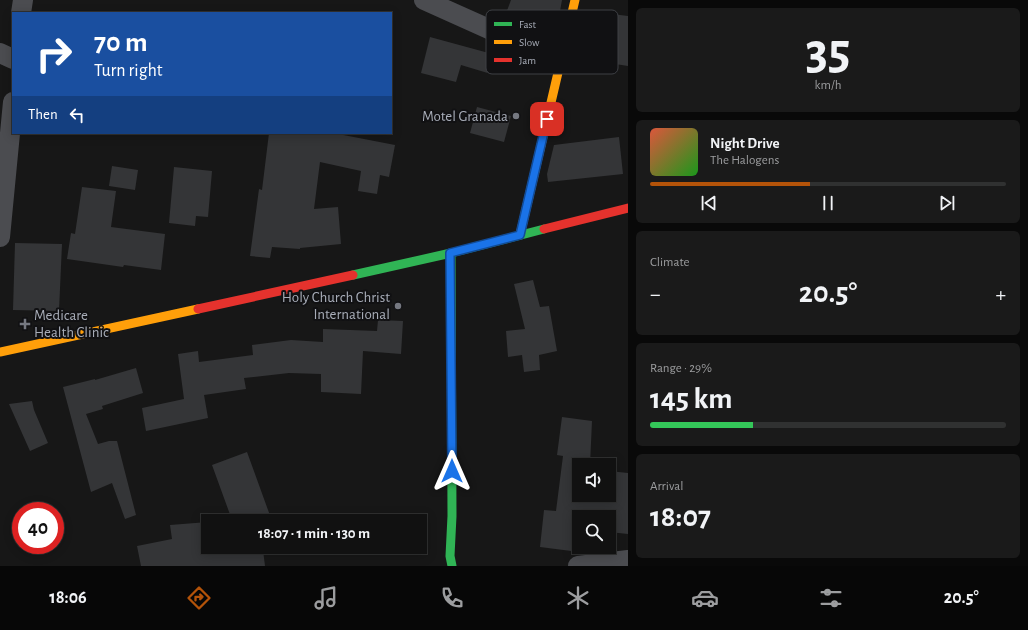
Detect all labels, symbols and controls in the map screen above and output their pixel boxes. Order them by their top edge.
legend [486,10,618,74]
text: Fast [519,19,537,30]
text: 35 [806,26,850,78]
icon: right [28,28,80,80]
text: 70 m [94,29,148,57]
text: Slow [519,37,540,48]
text: Jam [519,55,536,66]
text: Turn right [94,62,163,80]
text: km/h [815,79,841,92]
pin [530,102,564,136]
icon: left [66,104,88,126]
text: Then [28,107,58,122]
icon: arrive [536,108,558,130]
place label: Motel Granada [422,109,508,124]
marker: Motel Granada [511,111,521,121]
text: Night Drive [710,136,780,151]
text: The Halogens [710,154,779,167]
icon: previous [698,192,720,214]
icon: pause [817,192,839,214]
icon: next [936,192,958,214]
text: Climate [650,256,689,269]
text: 20.5° [799,278,857,308]
text: − [650,283,661,305]
text: + [995,283,1006,305]
place label: Holy Church Christ International [282,290,390,322]
marker: Holy Church Christ International [393,301,403,311]
place label: Medicare Health Clinic [34,308,109,340]
marker: Medicare Health Clinic [19,318,31,330]
text: Range · 29% [650,362,712,375]
text: 145 km [650,384,732,414]
position arrow [431,450,473,492]
map controls [572,458,616,554]
button: sound [572,458,616,502]
text: Arrival [650,480,683,493]
speed limit sign: 40 [12,502,64,554]
text: 18:07 [650,502,711,532]
button: search [572,510,616,554]
text: 18:07 · 1 min · 130 m [258,526,370,541]
icon: directions [185,584,213,612]
icon: music [312,584,340,612]
icon: phone [438,584,466,612]
icon: climate [564,584,592,612]
icon: car [691,584,719,612]
icon: filters [817,584,845,612]
text: 18:06 [49,589,87,607]
text: 20.5° [944,589,979,607]

